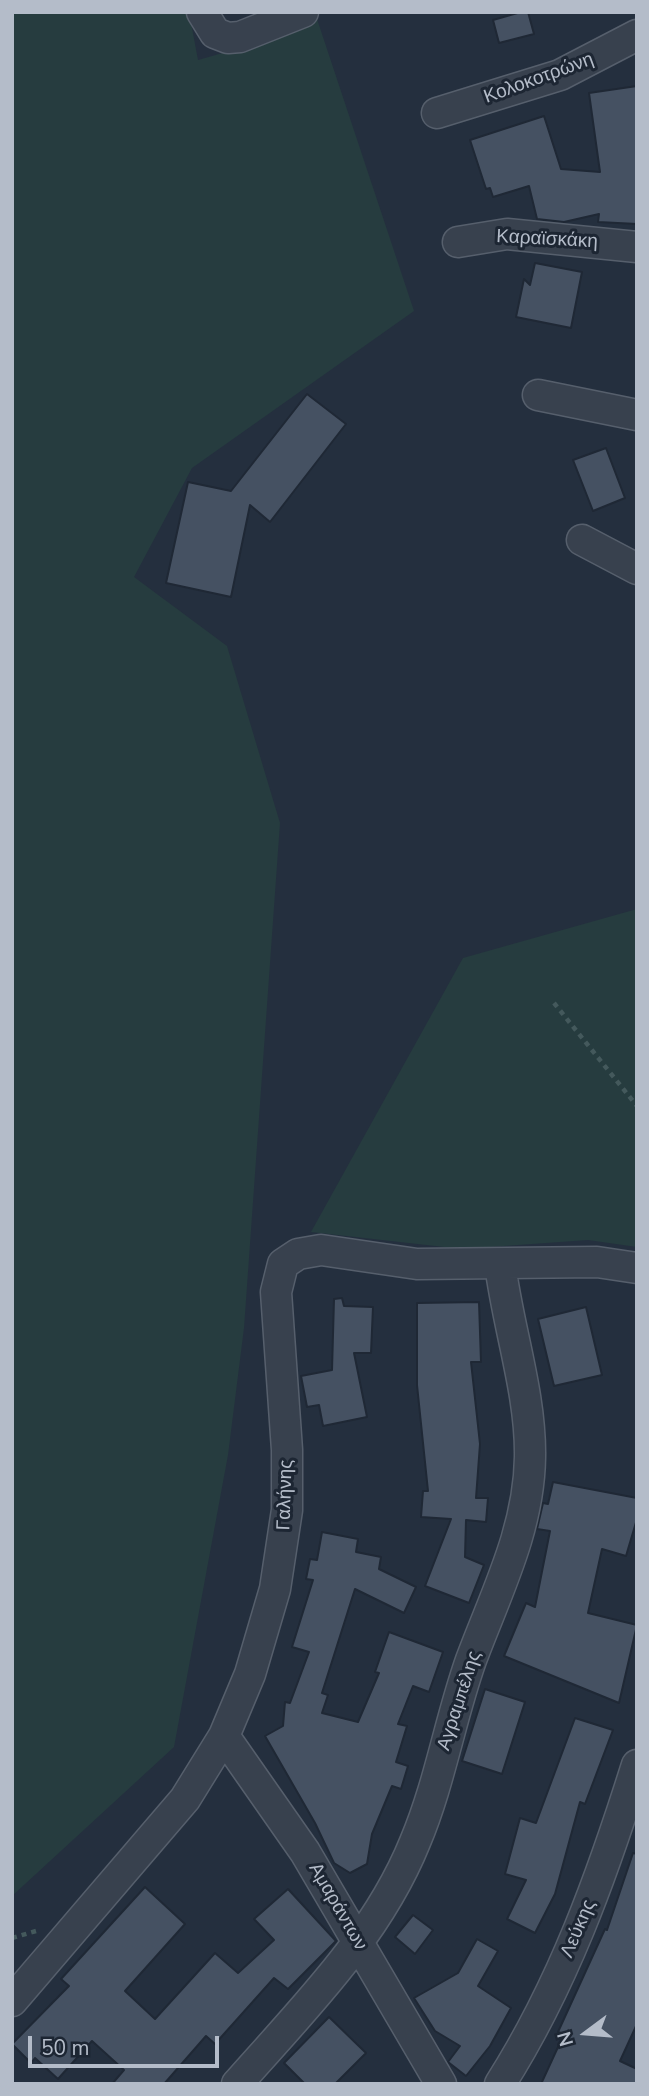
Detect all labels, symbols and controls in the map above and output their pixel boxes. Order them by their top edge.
street label: Κολοκοτρώνη [481,49,597,109]
street label: Καραϊσκάκη [496,226,598,254]
street label: Γαλήνης [273,1459,299,1531]
street label: Αγραμπέλης [433,1648,487,1754]
street label: Αμαράντων [303,1859,371,1955]
street label: Λεύκης [557,1897,601,1961]
north arrow [551,1998,621,2068]
scale bar [32,2022,222,2066]
text: N [551,2028,580,2049]
text: 50 m [41,2034,90,2062]

